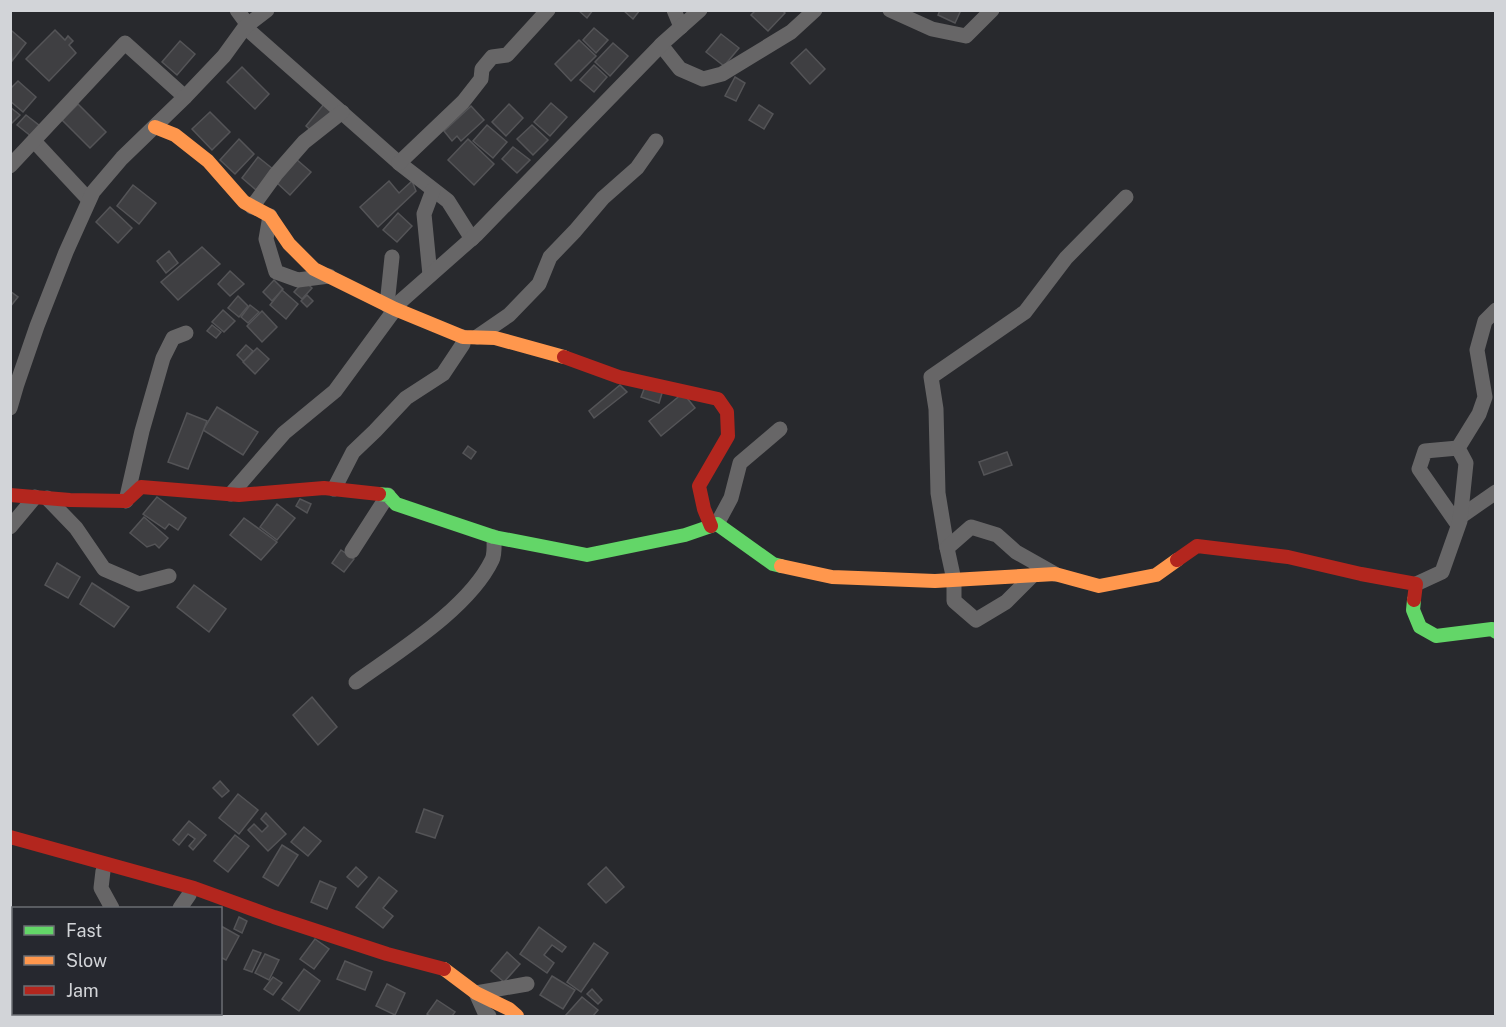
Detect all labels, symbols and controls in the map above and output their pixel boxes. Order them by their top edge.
legend [12,907,222,1015]
text: Fast [66,920,102,941]
text: Slow [66,950,107,971]
text: Jam [66,980,99,1001]

